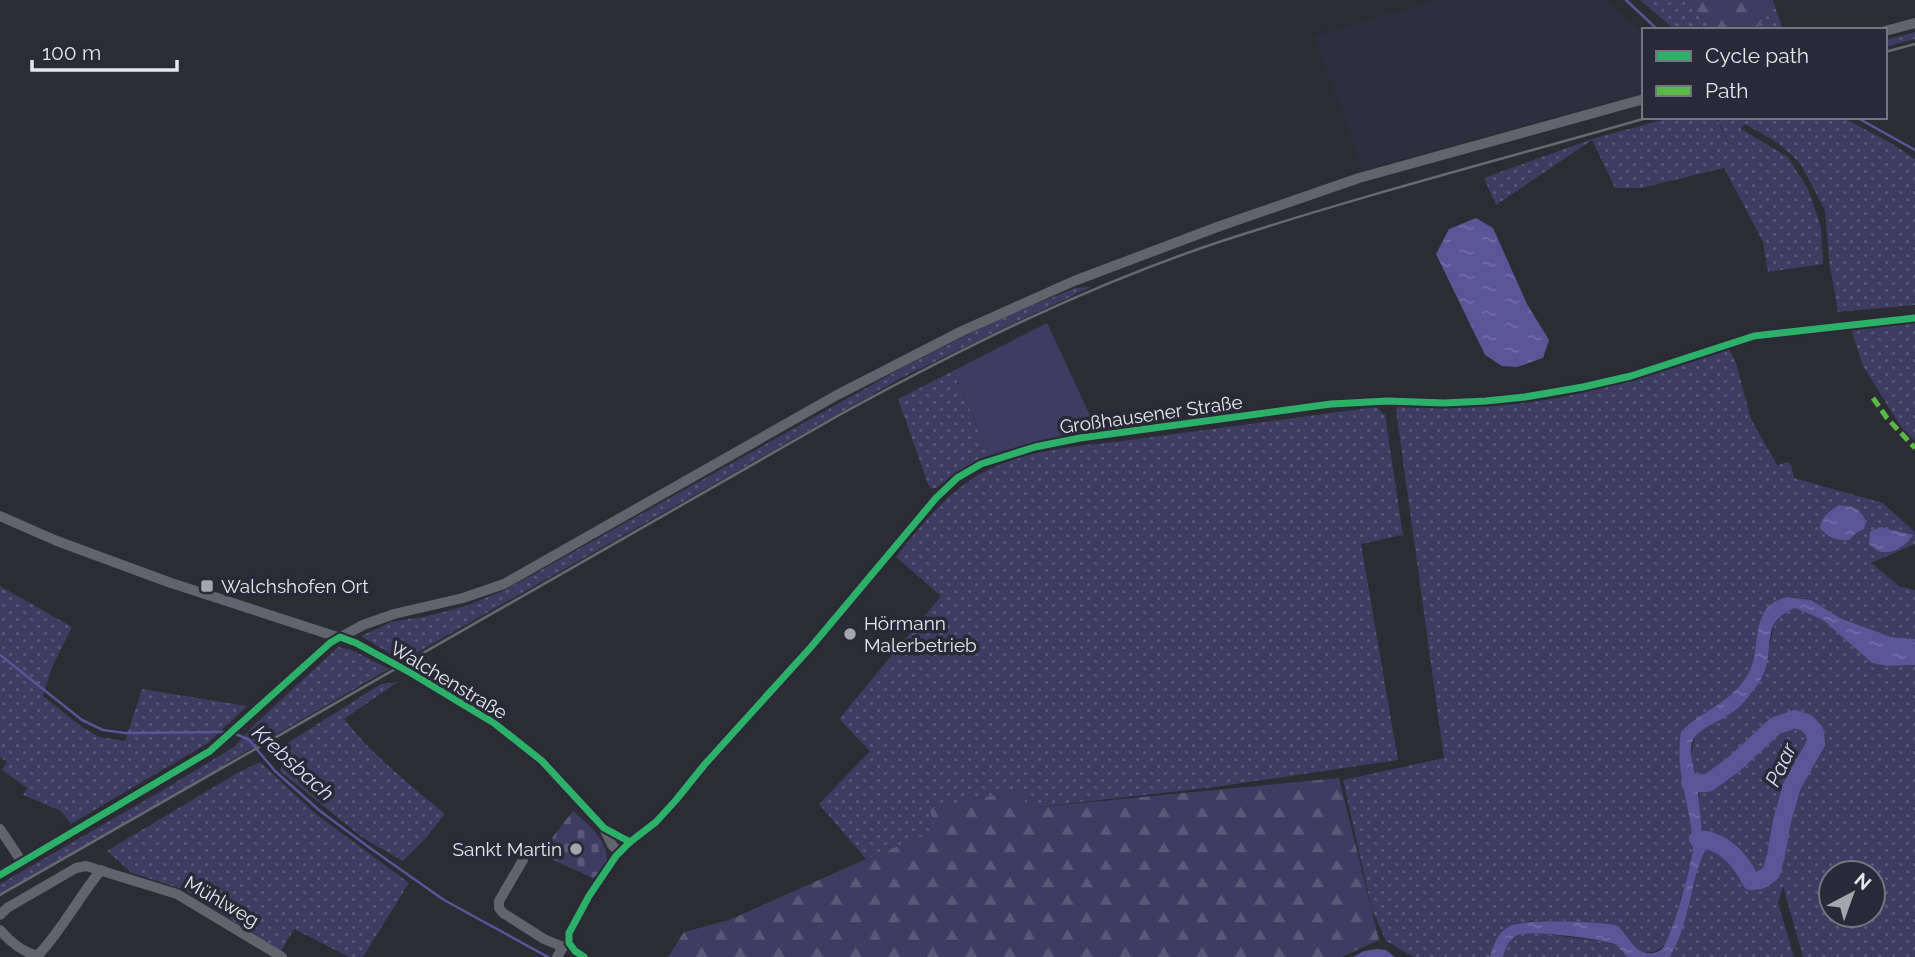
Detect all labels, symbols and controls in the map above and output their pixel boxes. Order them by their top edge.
scale bar [32,28,177,72]
legend [1642,28,1887,119]
text: 100 m [42,40,101,65]
text: Cycle path [1705,43,1809,68]
text: Path [1705,78,1749,103]
street label: Großhausener Straße [1058,390,1244,438]
place label: Walchshofen Ort [221,575,369,597]
marker: Walchshofen Ort [199,578,215,594]
place label: Hörmann Malerbetrieb [864,612,977,656]
marker: Hörmann Malerbetrieb [842,626,858,642]
street label: Walchenstraße [387,637,511,723]
water label: Krebsbach [247,720,339,806]
water label: Paar [1760,738,1802,790]
place label: Sankt Martin [453,838,562,860]
marker: Sankt Martin [568,841,584,857]
north arrow [1817,859,1887,929]
text: N [1850,868,1876,894]
street label: Mühlweg [181,871,263,931]

